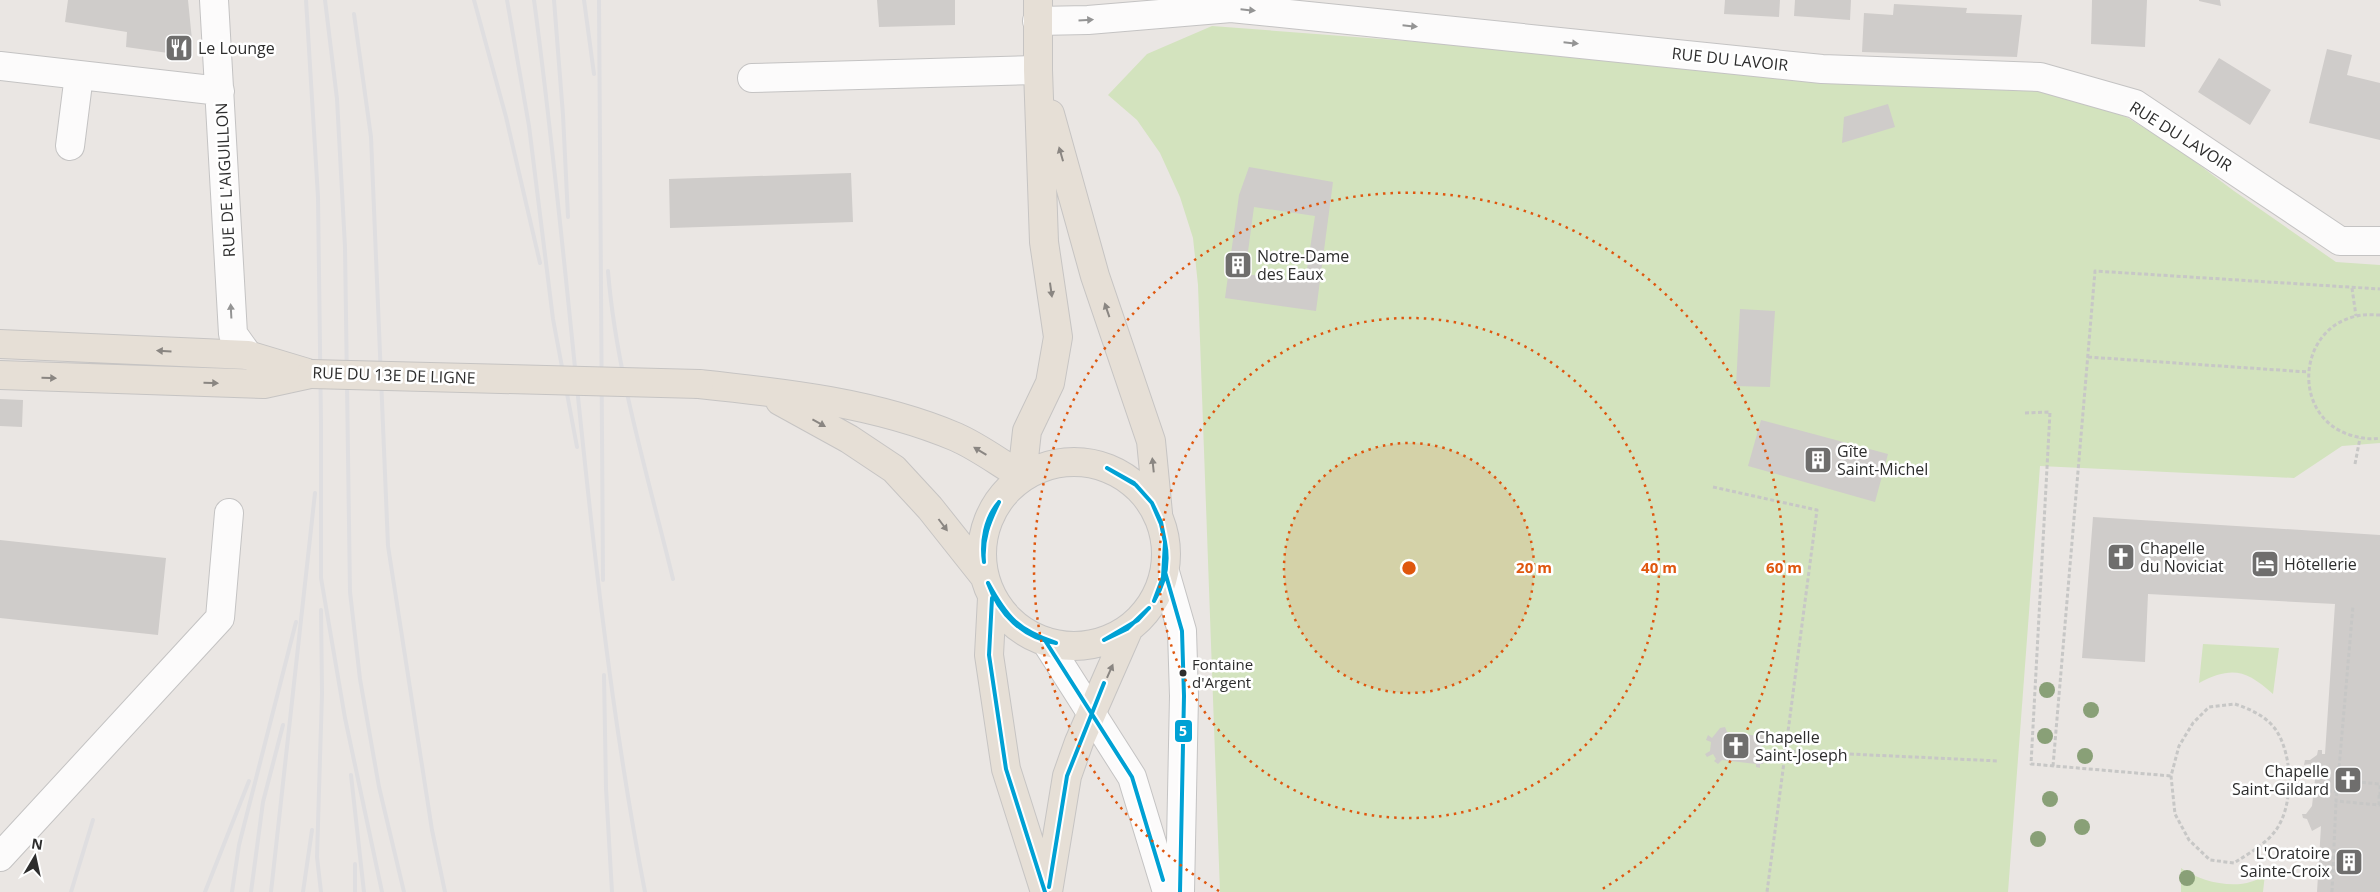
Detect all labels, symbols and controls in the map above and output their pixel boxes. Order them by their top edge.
one-way arrow [1240,6,1256,14]
one-way arrow [1078,15,1094,23]
one-way arrow [1402,22,1418,30]
restaurant icon: Le Lounge [164,33,194,63]
place label: Le Lounge [198,37,275,59]
one-way arrow [1564,39,1580,47]
street label: RUE DU LAVOIR [1671,42,1789,76]
street label: RUE DU LAVOIR [2126,96,2236,176]
street label: RUE DE L'AIGUILLON [210,102,240,258]
one-way arrow [1057,146,1065,161]
place label: Notre-Dame des Eaux [1257,245,1349,285]
building icon: Notre-Dame des Eaux [1223,250,1253,280]
one-way arrow [1048,283,1056,299]
one-way arrow [1103,302,1111,317]
one-way arrow [227,303,235,319]
one-way arrow [156,347,172,355]
street label: RUE DU 13E DE LIGNE [312,361,476,389]
one-way arrow [41,374,57,382]
one-way arrow [203,379,219,387]
one-way arrow [812,418,826,427]
place label: Gîte Saint-Michel [1837,440,1928,480]
building icon: Gîte Saint-Michel [1803,445,1833,475]
one-way arrow [974,447,987,456]
one-way arrow [1149,457,1157,473]
one-way arrow [937,518,948,531]
place label: Chapelle du Noviciat [2140,537,2224,577]
church icon: Chapelle du Noviciat [2106,542,2136,572]
hotel icon: Hôtellerie [2250,549,2280,579]
place label: Hôtellerie [2284,553,2357,575]
text: 20 m [1516,557,1552,577]
text: 40 m [1641,557,1677,577]
text: 60 m [1766,557,1802,577]
centre of rings [1400,559,1418,577]
place label: Fontaine d'Argent [1192,654,1253,692]
one-way arrow [1106,664,1114,678]
marker: Fontaine d'Argent [1178,668,1188,678]
line badge: 5 [1174,719,1193,743]
text: 5 [1179,721,1187,740]
place label: Chapelle Saint-Joseph [1755,726,1848,766]
church icon: Chapelle Saint-Joseph [1721,731,1751,761]
place label: Chapelle Saint-Gildard [2232,760,2329,800]
church icon: Chapelle Saint-Gildard [2333,765,2363,795]
north arrow [10,832,60,882]
text: N [30,833,44,854]
place label: L'Oratoire Sainte-Croix [2240,842,2331,882]
building icon: L'Oratoire Sainte-Croix [2334,847,2364,877]

